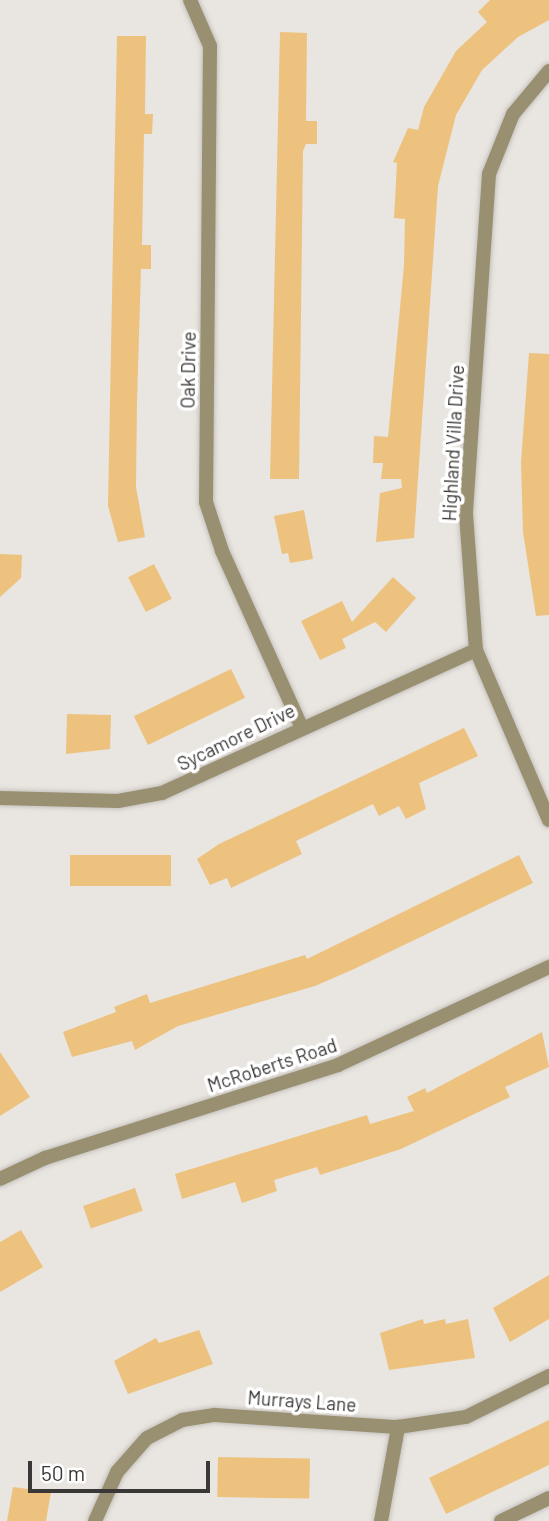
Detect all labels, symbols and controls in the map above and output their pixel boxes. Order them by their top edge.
street label: Oak Drive [176,331,200,409]
street label: Highland Villa Drive [438,364,468,522]
street label: Sycamore Drive [173,699,299,775]
street label: McRoberts Road [204,1033,340,1097]
street label: Murrays Lane [247,1386,357,1416]
scale bar [32,1448,214,1492]
text: 50 m [41,1460,85,1485]

